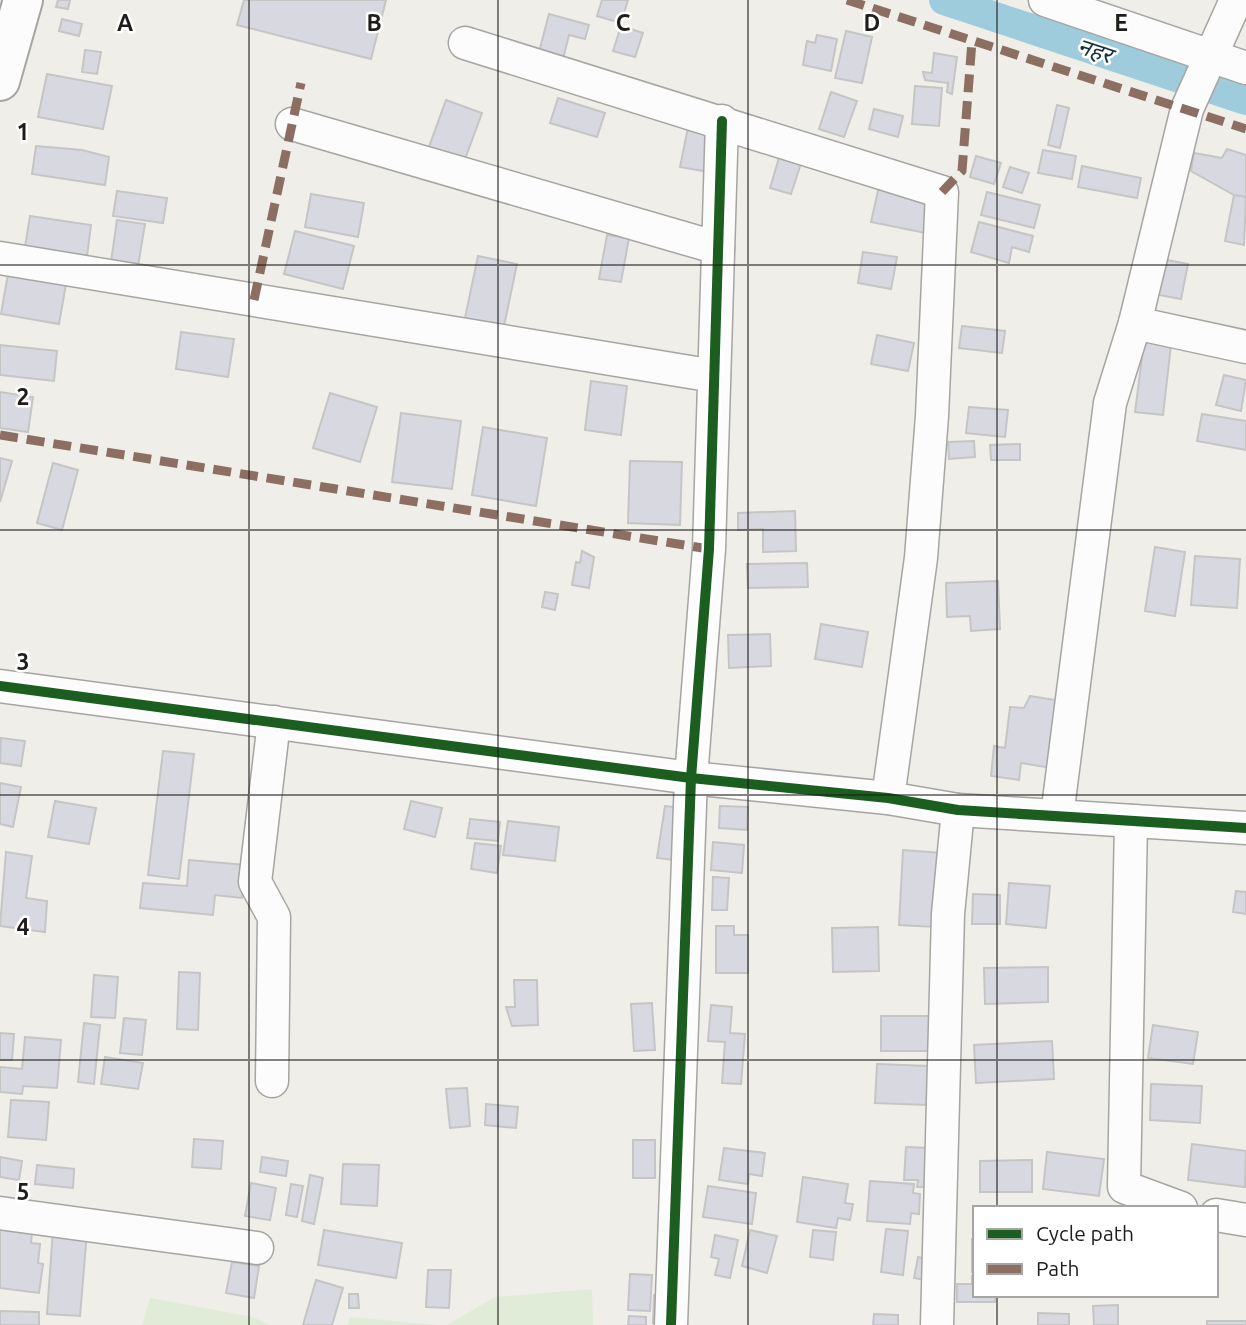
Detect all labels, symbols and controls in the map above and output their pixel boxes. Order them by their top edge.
text: A [117,10,133,35]
text: B [366,10,382,35]
text: C [616,10,631,35]
text: D [864,10,880,35]
text: E [1114,10,1128,35]
water label: नहर [1075,33,1120,69]
text: 1 [17,119,29,144]
text: 2 [17,384,29,409]
text: 3 [17,649,29,674]
text: 4 [17,914,30,939]
text: 5 [17,1179,29,1204]
legend [973,1206,1218,1297]
text: Cycle path [1036,1221,1134,1245]
text: Path [1036,1256,1079,1280]

